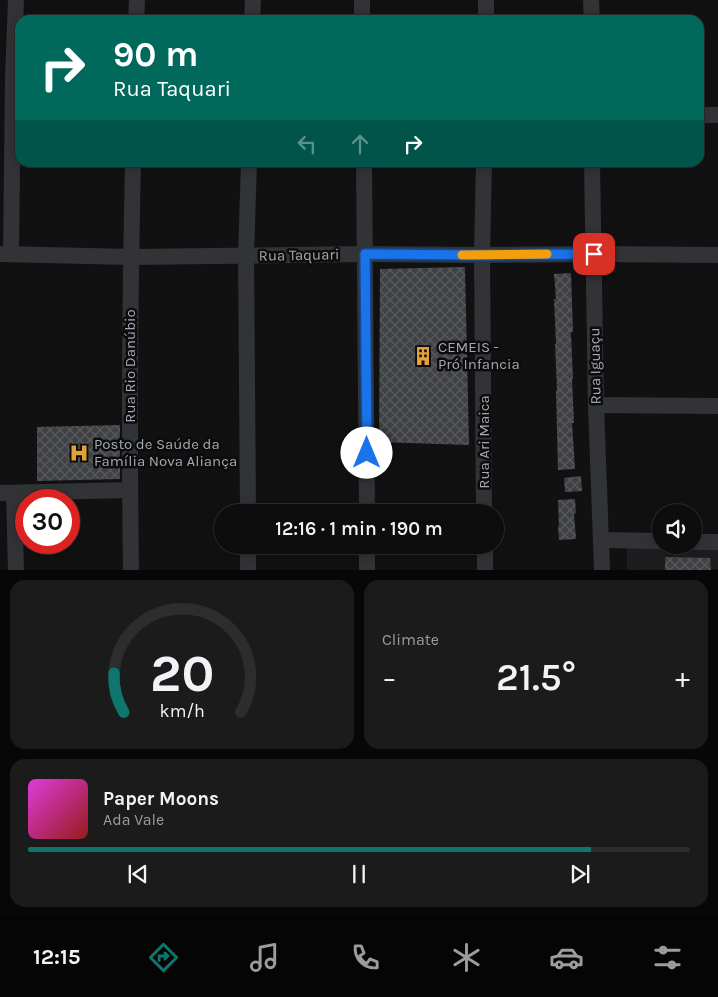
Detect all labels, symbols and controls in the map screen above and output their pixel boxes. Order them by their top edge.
text: 90 m [113,34,199,75]
icon: right [30,35,95,100]
text: Rua Taquari [113,76,231,102]
icon: left [293,130,321,158]
icon: ahead [346,130,374,158]
icon: right [399,130,427,158]
pin [573,233,615,275]
icon: arrive [580,240,608,268]
street label: Rua Taquari [259,245,339,265]
street label: Rua Rio Danúbio [121,309,139,423]
street label: Rua Iguaçu [585,327,605,405]
place label: CEMEIS - Pró Infancia [438,338,520,373]
building icon: CEMEIS - Pró Infancia [412,345,434,367]
street label: Rua Ari Maica [475,395,493,489]
position arrow [340,426,392,478]
place label: Posto de Saúde da Família Nova Aliança [94,435,237,470]
hospital icon: Posto de Saúde da Família Nova Aliança [68,442,90,464]
speed limit sign: 30 [15,489,80,554]
map controls [652,504,702,554]
button: sound [652,504,702,554]
text: 12:16 · 1 min · 190 m [275,518,443,540]
text: Climate [382,630,439,649]
text: 20 [150,643,214,704]
text: 21.5° [496,655,576,700]
text: − [382,661,397,694]
text: + [675,661,690,694]
text: km/h [159,701,205,722]
text: Paper Moons [103,788,219,810]
text: Ada Vale [103,810,164,829]
icon: previous [124,860,152,888]
icon: pause [345,860,373,888]
icon: next [566,860,594,888]
icon: directions [146,940,181,975]
icon: music [247,940,282,975]
icon: phone [348,940,383,975]
icon: climate [449,940,484,975]
icon: car [549,940,584,975]
icon: filters [650,940,685,975]
text: 12:15 [33,944,81,970]

